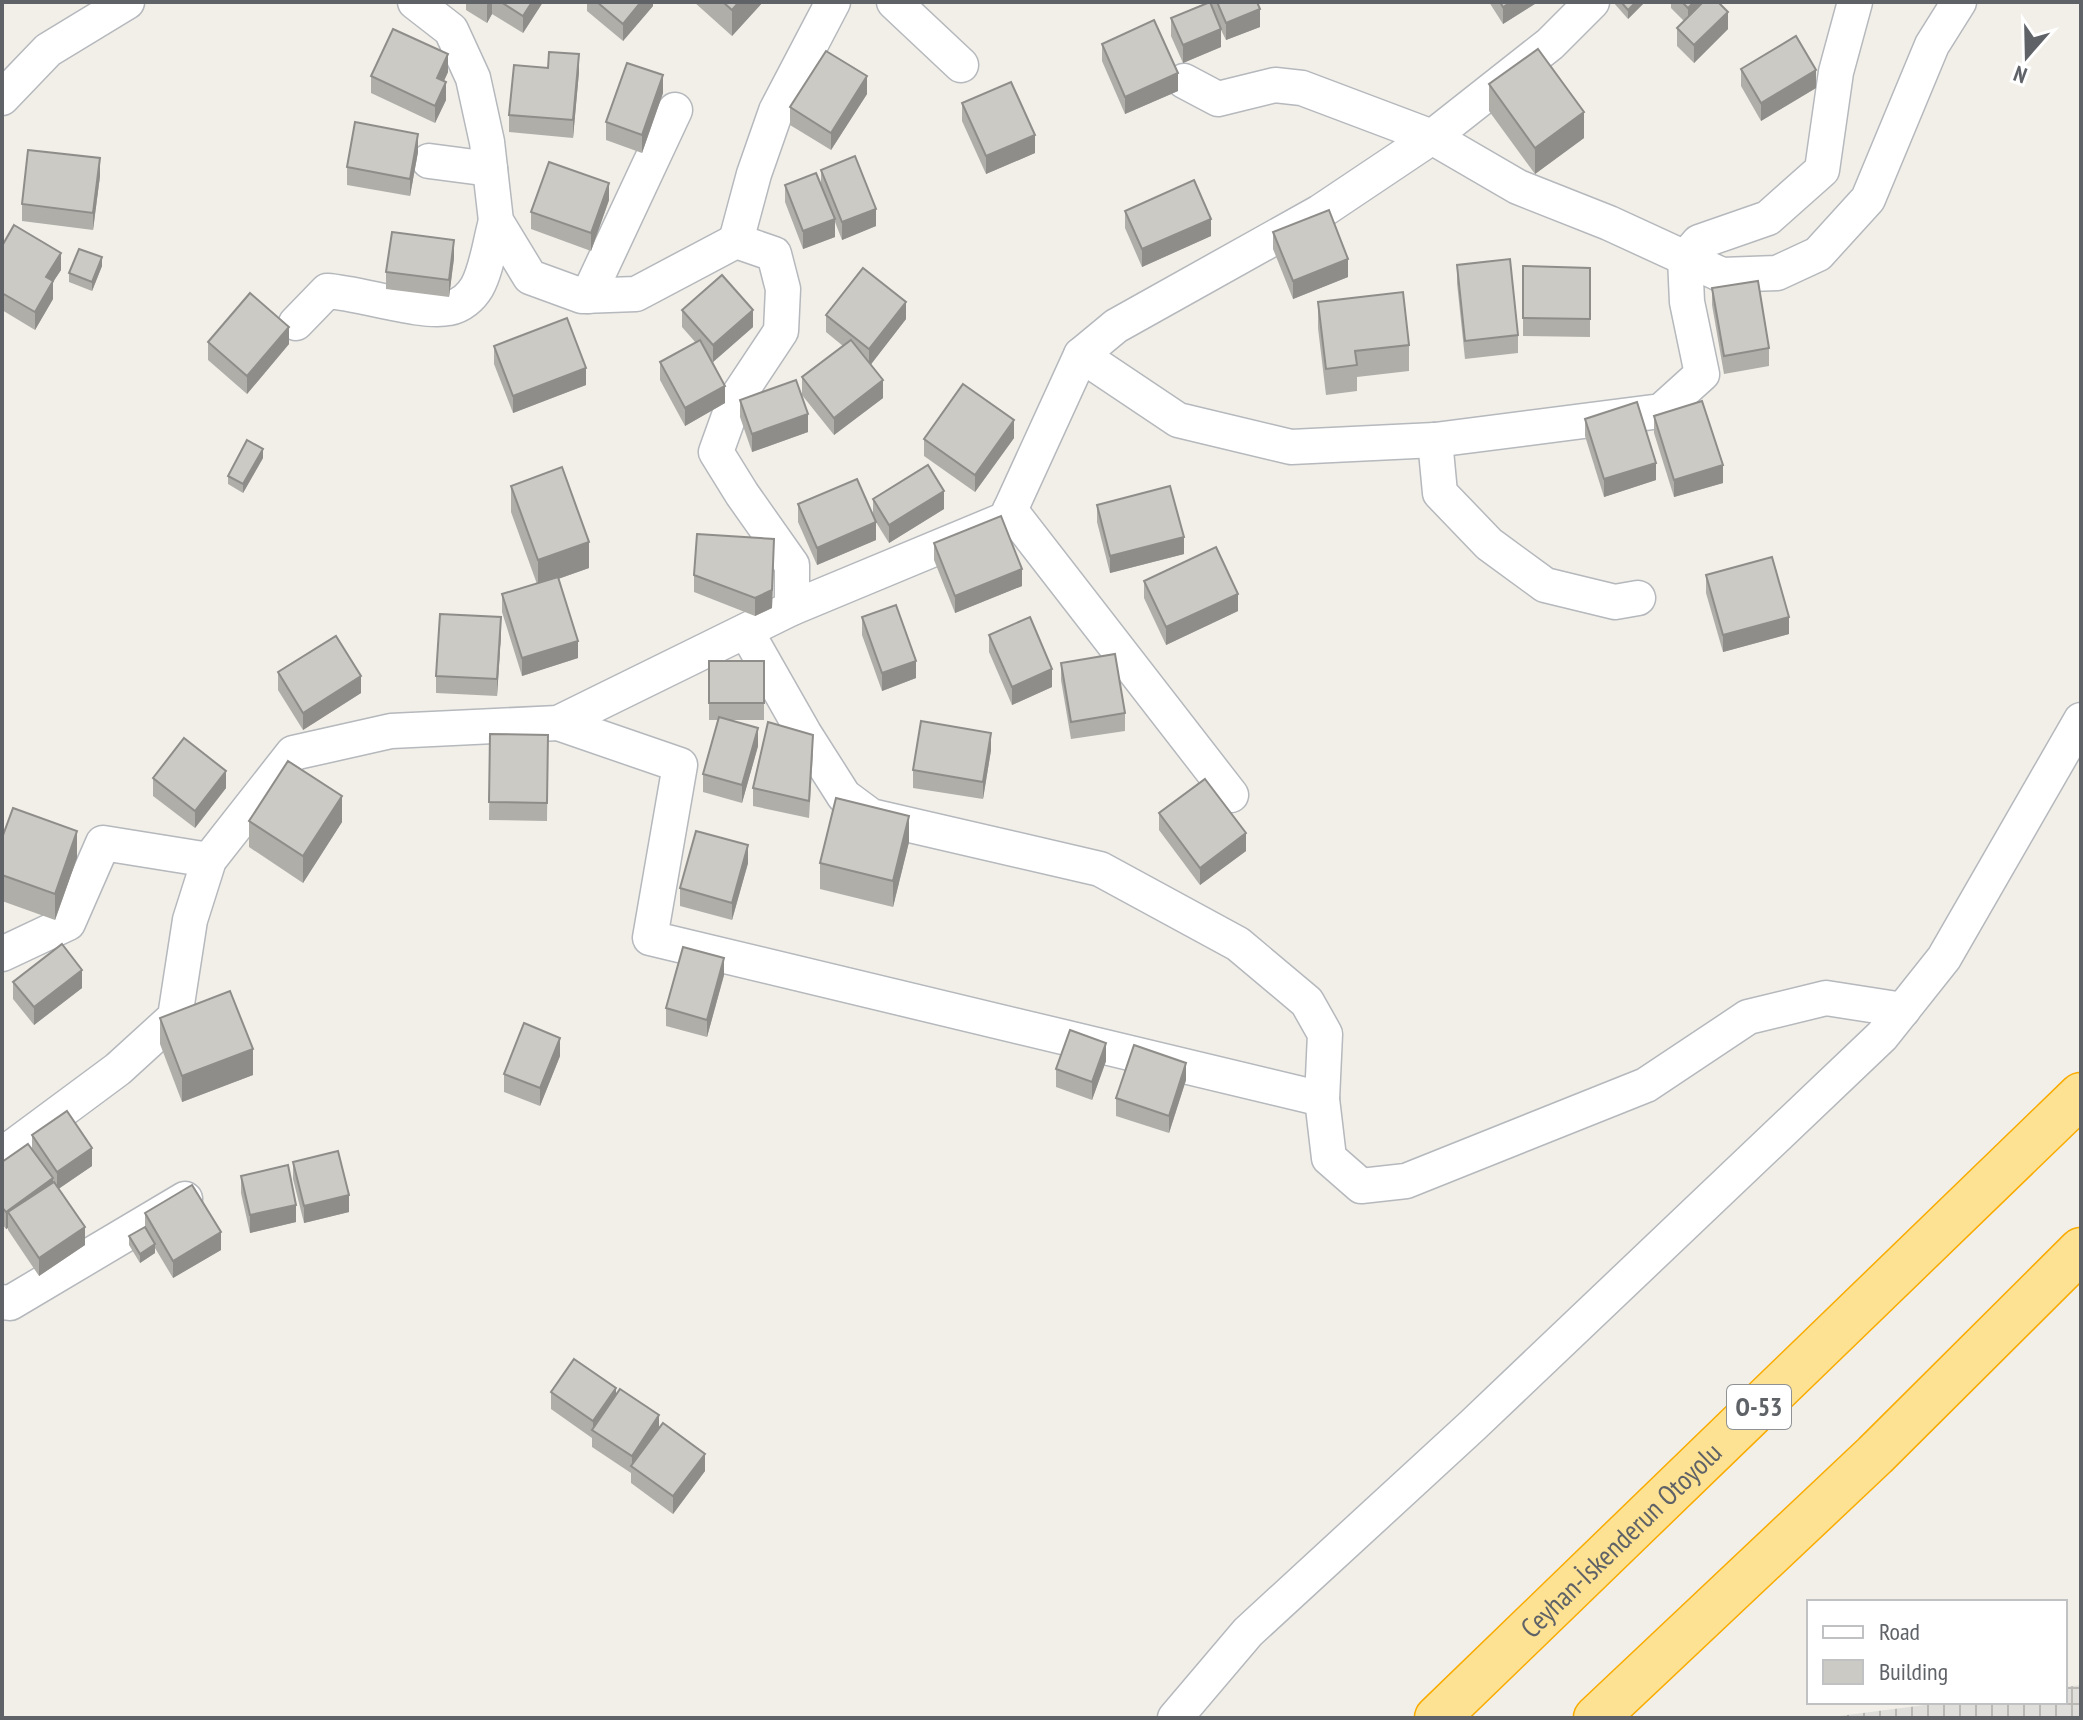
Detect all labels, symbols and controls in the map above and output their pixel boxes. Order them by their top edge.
north arrow [1987,16,2067,96]
text: N [2010,60,2031,90]
road number: O-53 [1727,1385,1791,1429]
street label: Ceyhan-İskenderun Otoyolu [1512,1434,1729,1645]
legend [1807,1600,2067,1704]
text: Road [1879,1616,1920,1647]
text: Building [1879,1656,1948,1687]

